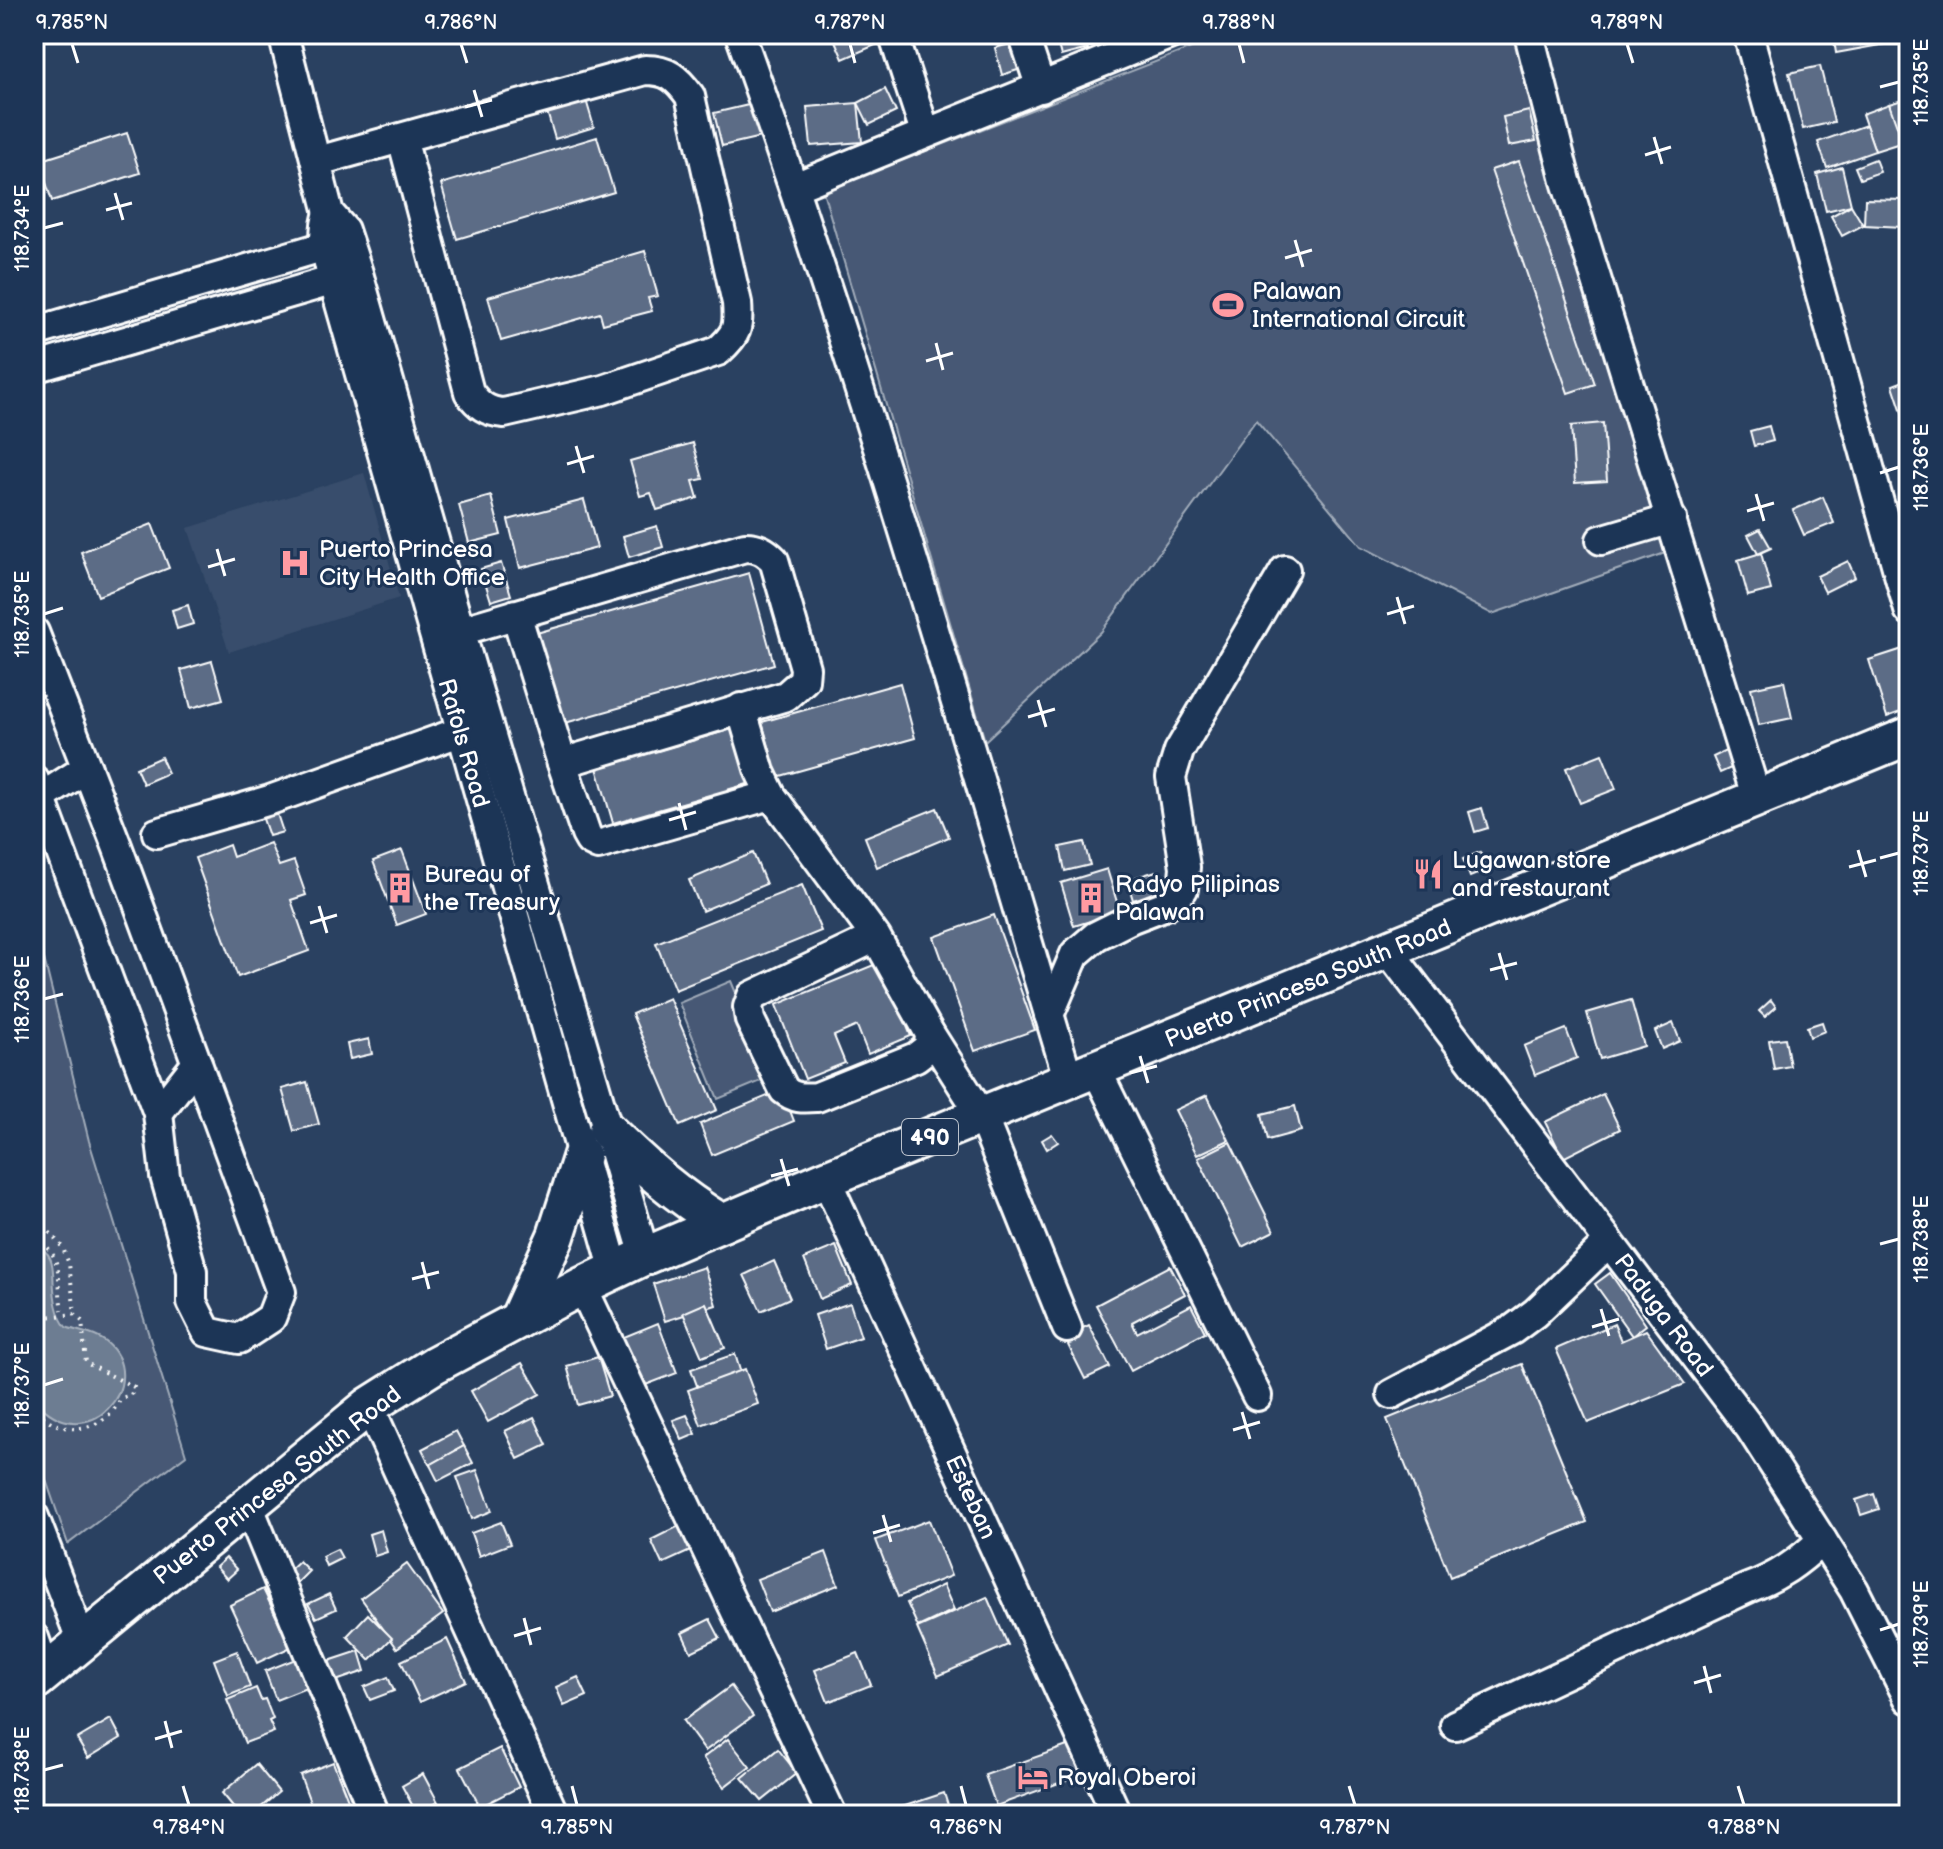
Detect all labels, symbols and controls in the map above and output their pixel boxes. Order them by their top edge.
text: 9.785°N [36,11,108,35]
text: 9.786°N [424,11,498,35]
text: 9.787°N [814,11,886,35]
text: 9.788°N [1203,11,1275,35]
text: 9.789°N [1591,11,1663,35]
text: 118.735°E [1910,39,1934,125]
text: 118.734°E [11,185,35,271]
place label: Palawan International Circuit [1252,277,1466,334]
sports icon: Palawan International Circuit [1211,288,1245,322]
text: 118.736°E [1910,423,1934,511]
place label: Puerto Princesa City Health Office [319,535,505,592]
hospital icon: Puerto Princesa City Health Office [278,546,312,580]
text: 118.735°E [11,571,35,657]
street label: Rafols Road [431,675,496,811]
text: 118.737°E [1910,810,1934,896]
place label: Lugawan store and restaurant [1452,846,1611,903]
restaurant icon: Lugawan store and restaurant [1411,857,1445,891]
place label: Bureau of the Treasury [424,860,560,917]
place label: Radyo Pilipinas Palawan [1115,870,1280,927]
building icon: Bureau of the Treasury [383,871,417,905]
building icon: Radyo Pilipinas Palawan [1074,881,1108,915]
street label: Puerto Princesa South Road [1161,913,1456,1054]
text: 118.736°E [11,955,35,1043]
road number: 490 [902,1119,958,1155]
text: 118.738°E [1910,1195,1934,1283]
street label: Paduga Road [1608,1248,1719,1383]
text: 118.737°E [11,1342,35,1428]
street label: Puerto Princesa South Road [148,1380,407,1591]
street label: Esteban [939,1451,1003,1544]
text: 118.739°E [1910,1580,1934,1668]
text: 118.738°E [11,1726,35,1814]
hotel icon: Royal Oberoi [1016,1760,1050,1794]
place label: Royal Oberoi [1057,1763,1196,1792]
text: 9.784°N [153,1816,225,1840]
text: 9.785°N [541,1816,613,1840]
text: 9.786°N [929,1816,1003,1840]
text: 9.787°N [1319,1816,1391,1840]
text: 9.788°N [1708,1816,1780,1840]

